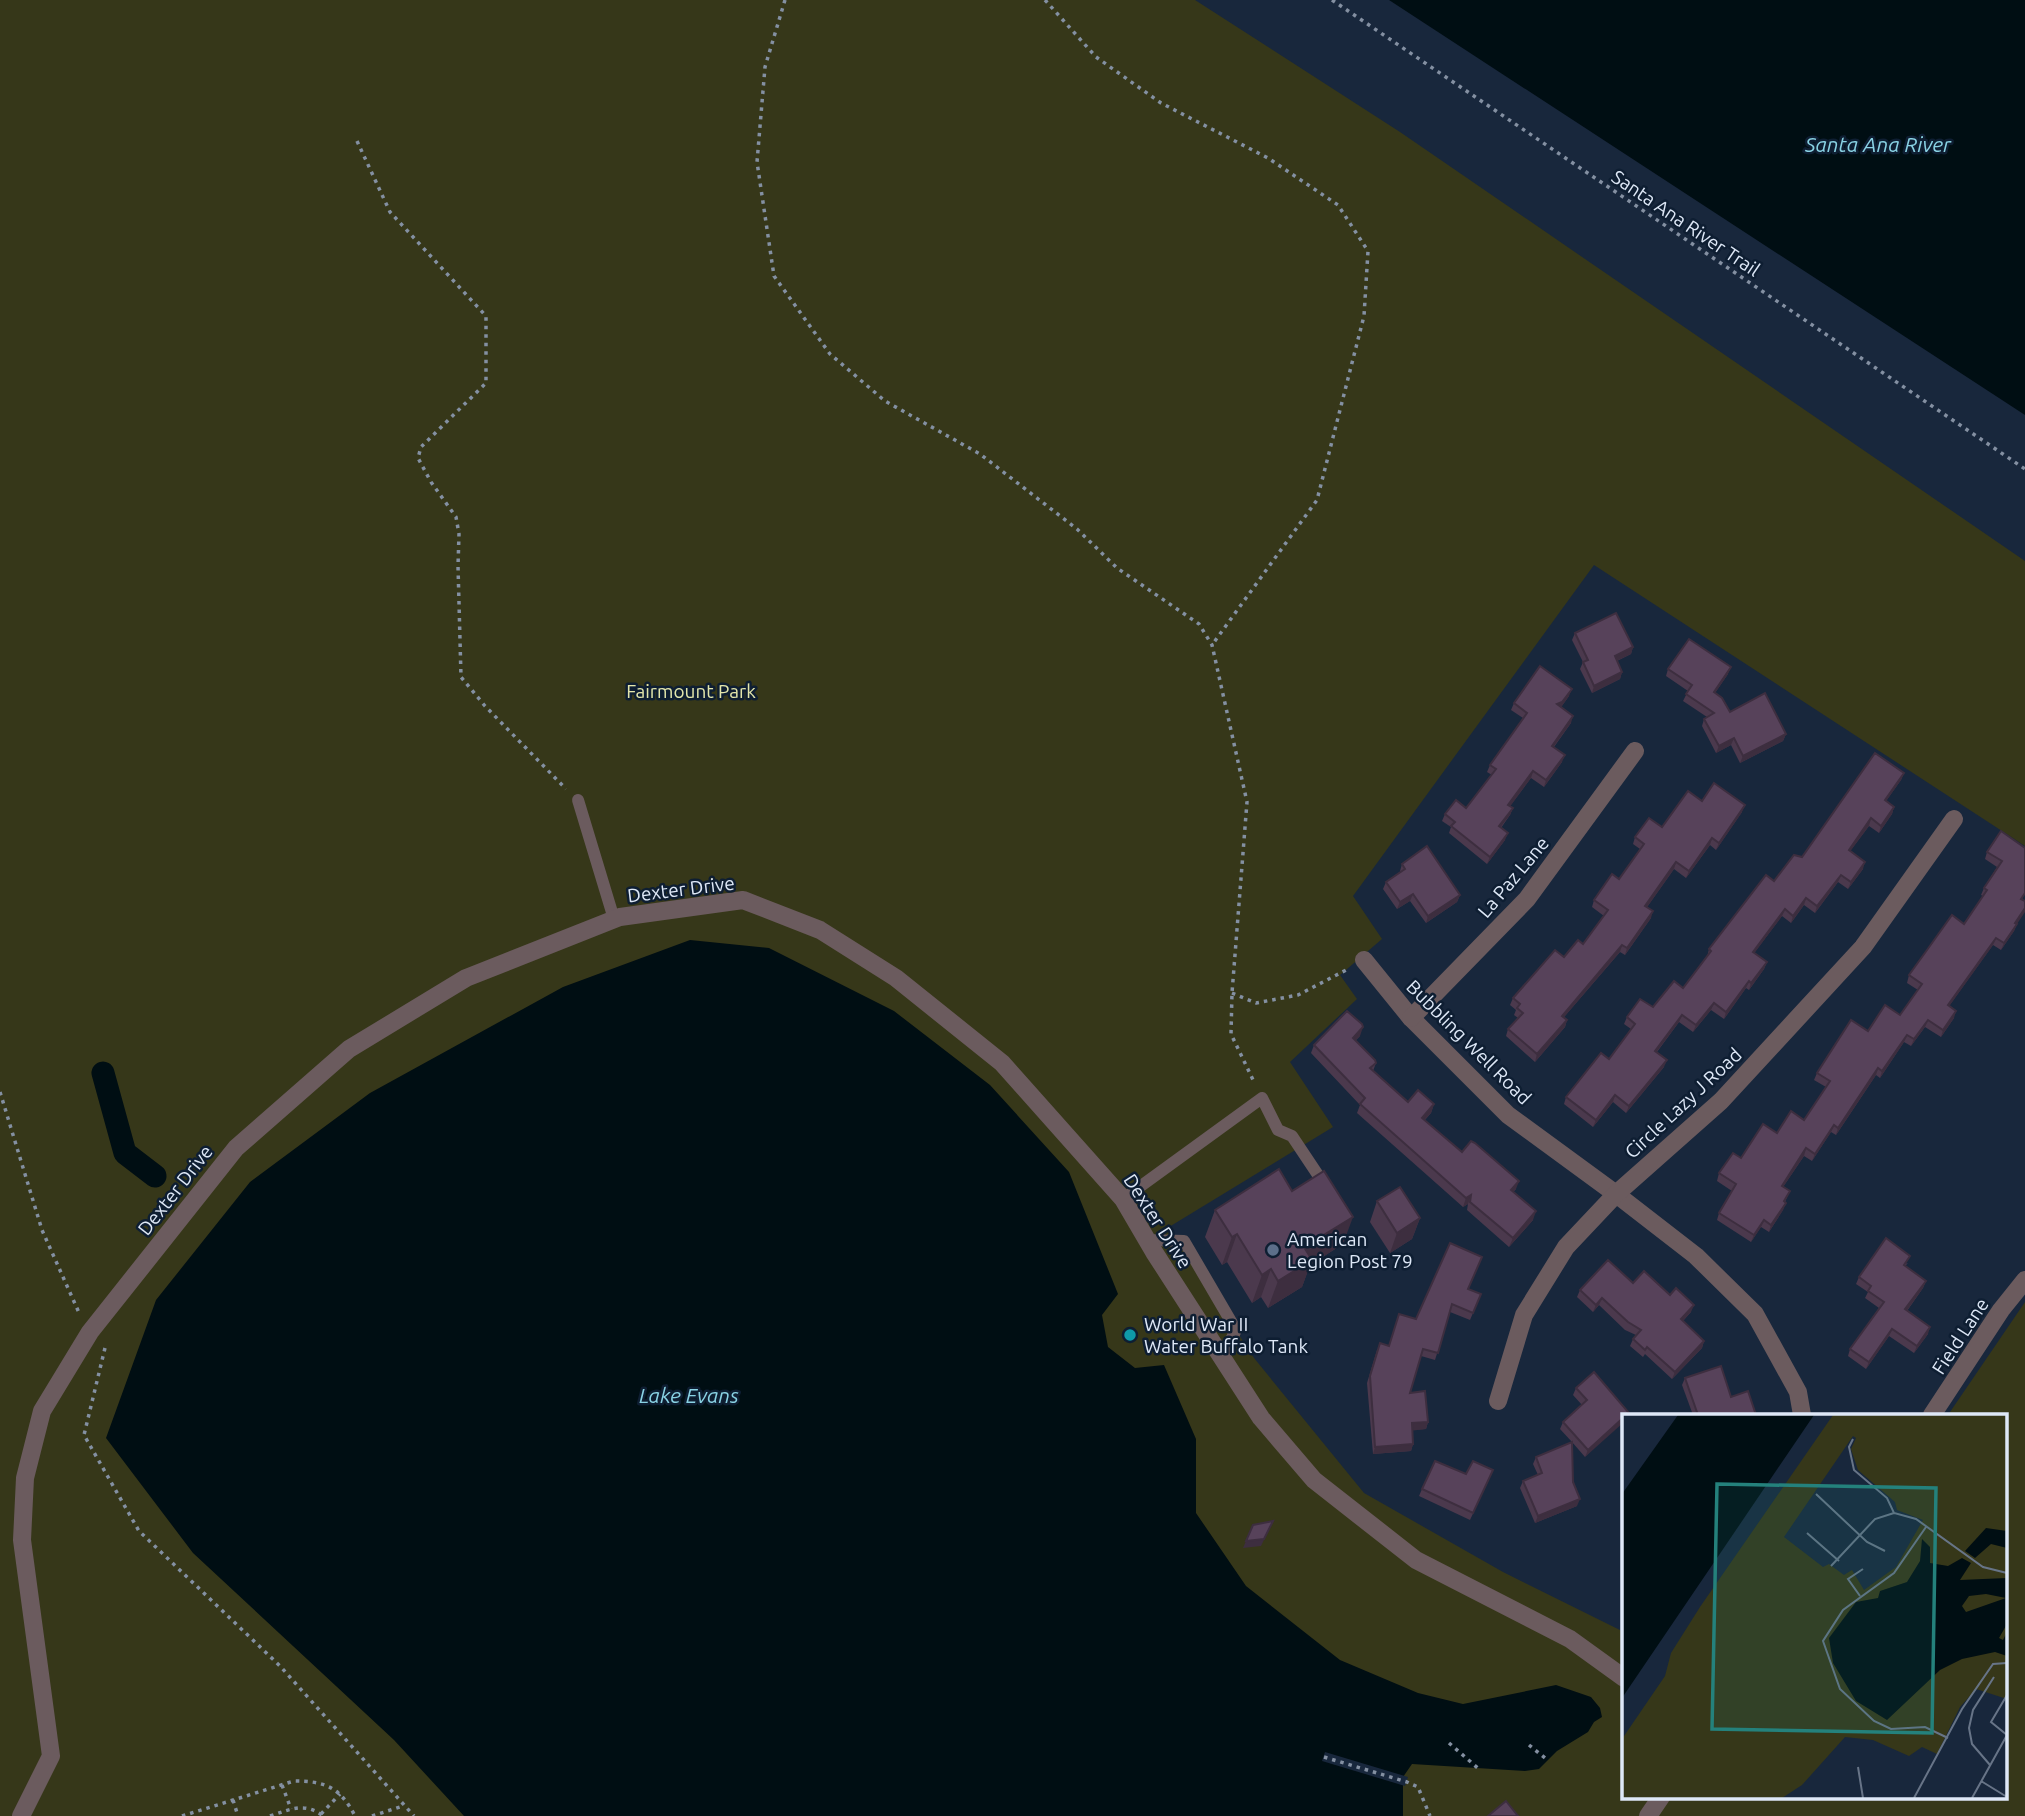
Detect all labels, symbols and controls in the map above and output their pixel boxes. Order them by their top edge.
water label: Santa Ana River [1804,132,1952,156]
street label: Santa Ana River Trail [1608,165,1764,281]
park label: Fairmount Park [626,680,756,702]
street label: La Paz Lane [1473,832,1553,922]
street label: Dexter Drive [626,872,736,906]
street label: Bubbling Well Road [1402,975,1536,1109]
street label: Circle Lazy J Road [1620,1043,1746,1163]
street label: Dexter Drive [133,1141,217,1239]
street label: Dexter Drive [1119,1170,1197,1272]
place label: American Legion Post 79 [1287,1228,1413,1272]
marker: American Legion Post 79 [1265,1242,1281,1258]
street label: Field Lane [1927,1294,1993,1378]
place label: World War II Water Buffalo Tank [1144,1313,1308,1357]
marker: World War II Water Buffalo Tank [1122,1327,1138,1343]
water label: Lake Evans [639,1383,739,1407]
inset map [1622,1414,2008,1798]

